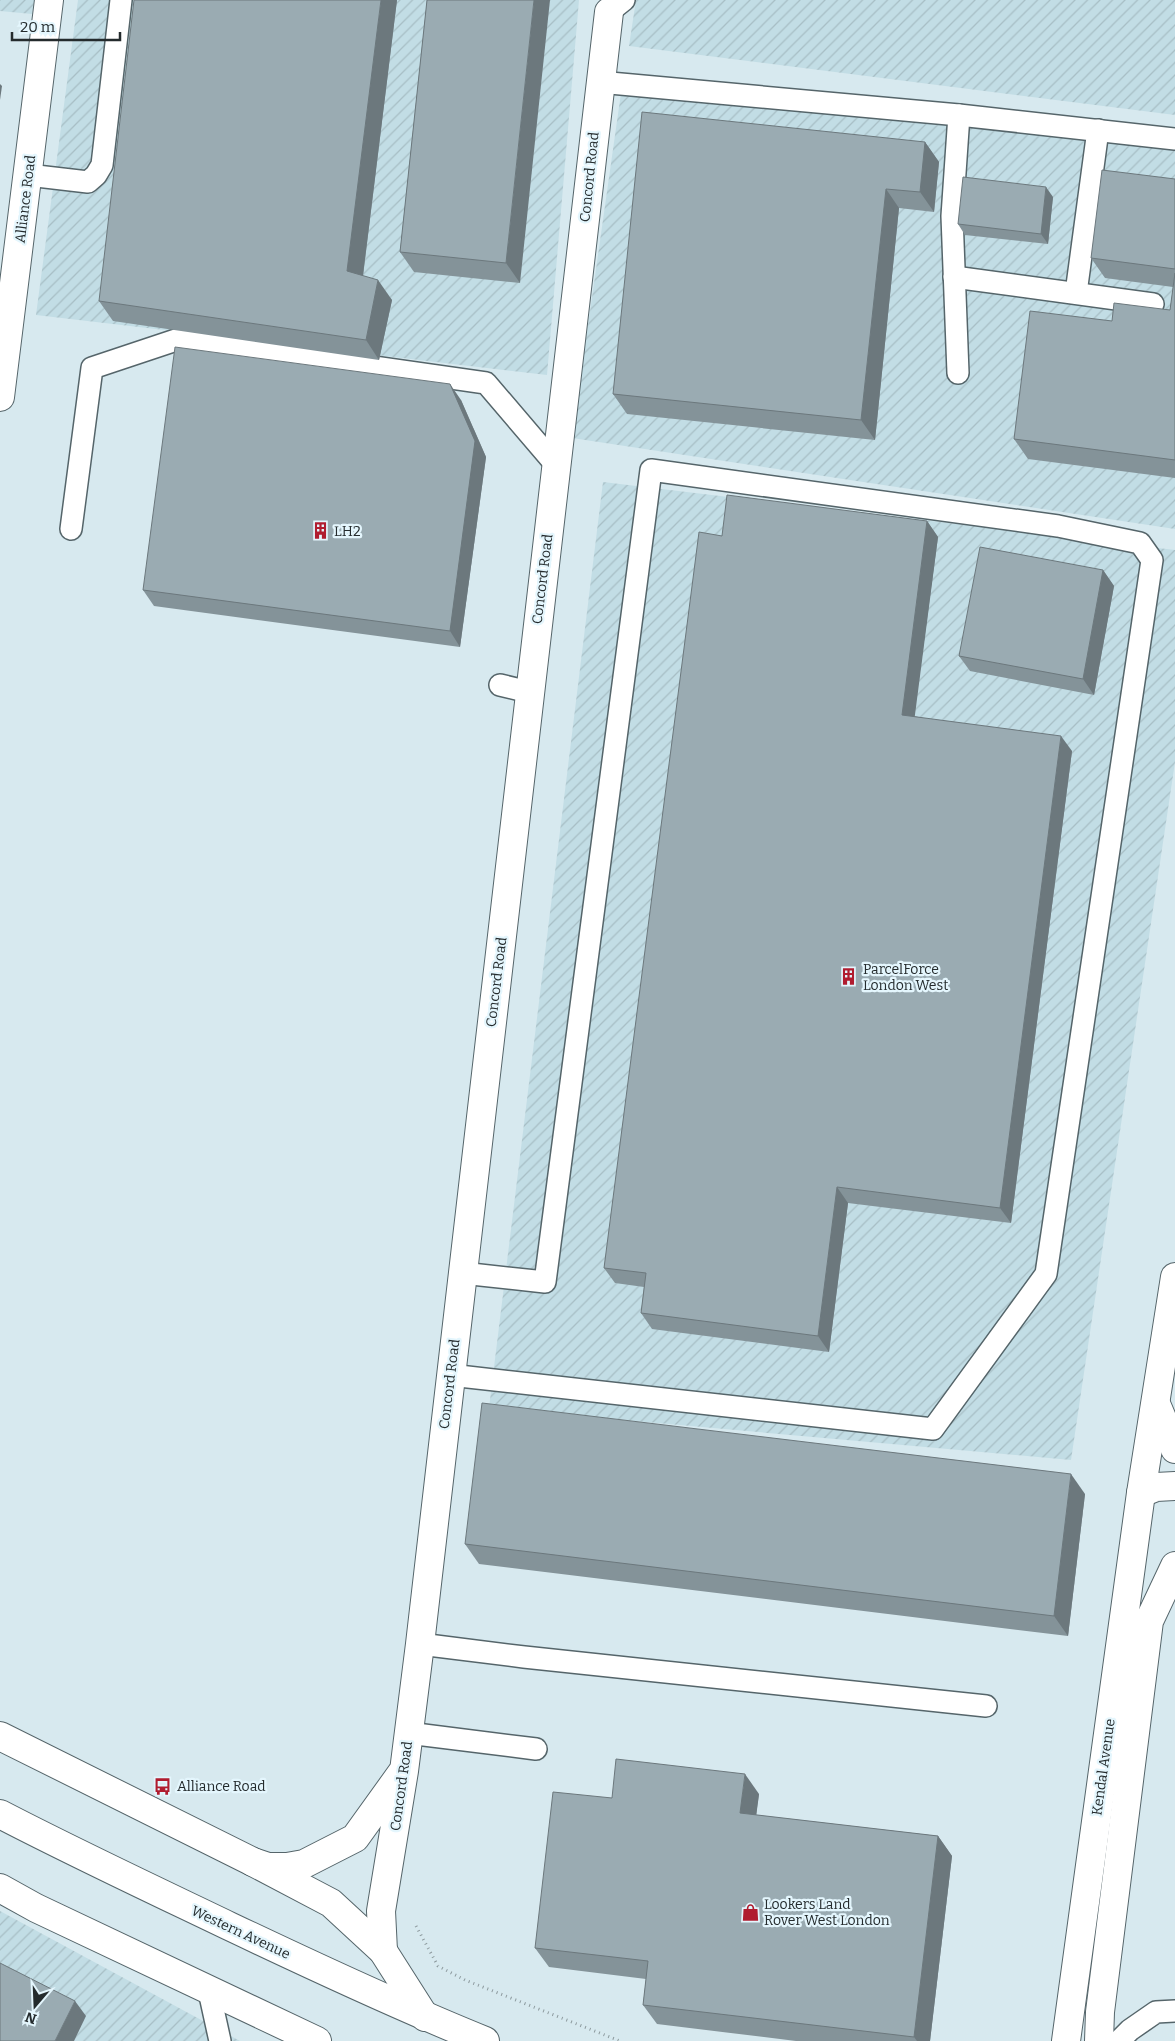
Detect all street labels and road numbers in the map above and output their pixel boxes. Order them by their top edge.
street label: Concord Road [576,131,603,223]
street label: Alliance Road [12,154,39,244]
street label: Concord Road [529,533,556,625]
street label: Concord Road [483,936,510,1028]
street label: Concord Road [436,1338,463,1430]
street label: Kendal Avenue [1088,1718,1119,1817]
street label: Concord Road [387,1740,416,1832]
street label: Western Avenue [189,1902,293,1963]

